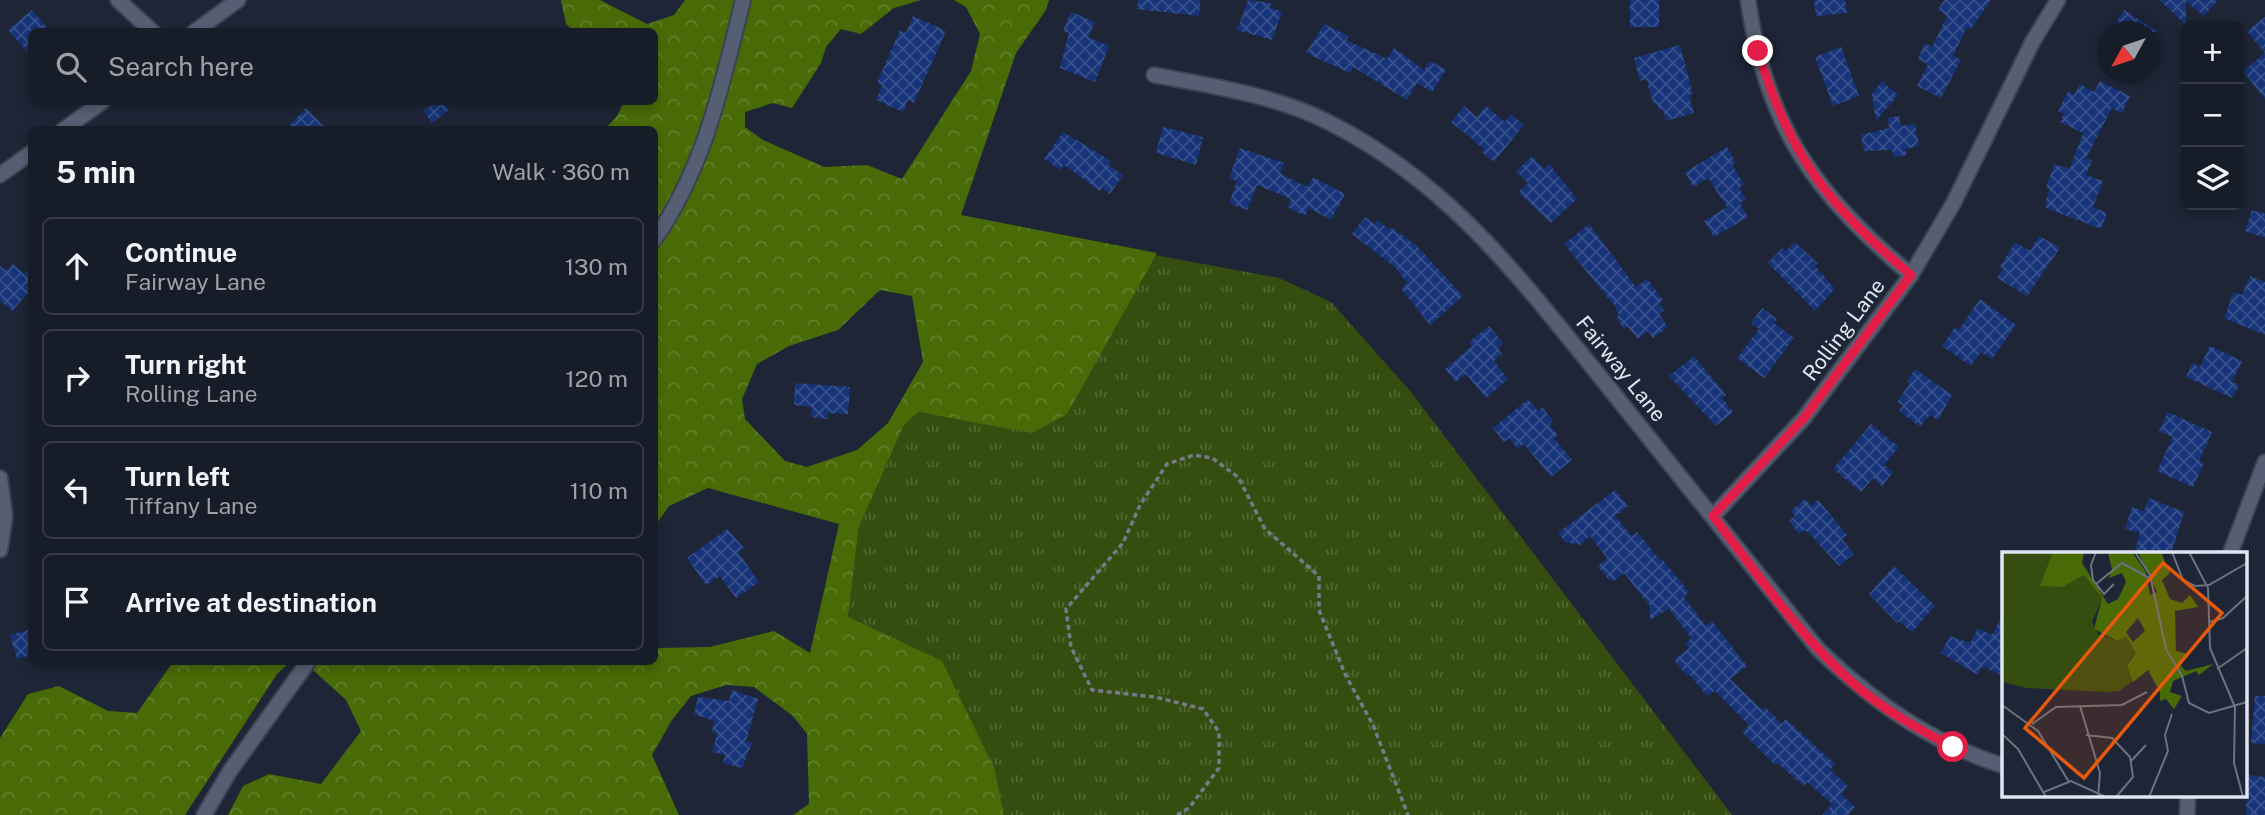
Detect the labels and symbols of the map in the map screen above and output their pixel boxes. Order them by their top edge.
north arrow [2097,21,2160,84]
route end [1742,35,1773,66]
street label: Rolling Lane [1797,274,1890,386]
street label: Fairway Lane [1571,311,1672,427]
inset map [2002,552,2248,798]
route start [1937,731,1968,762]

